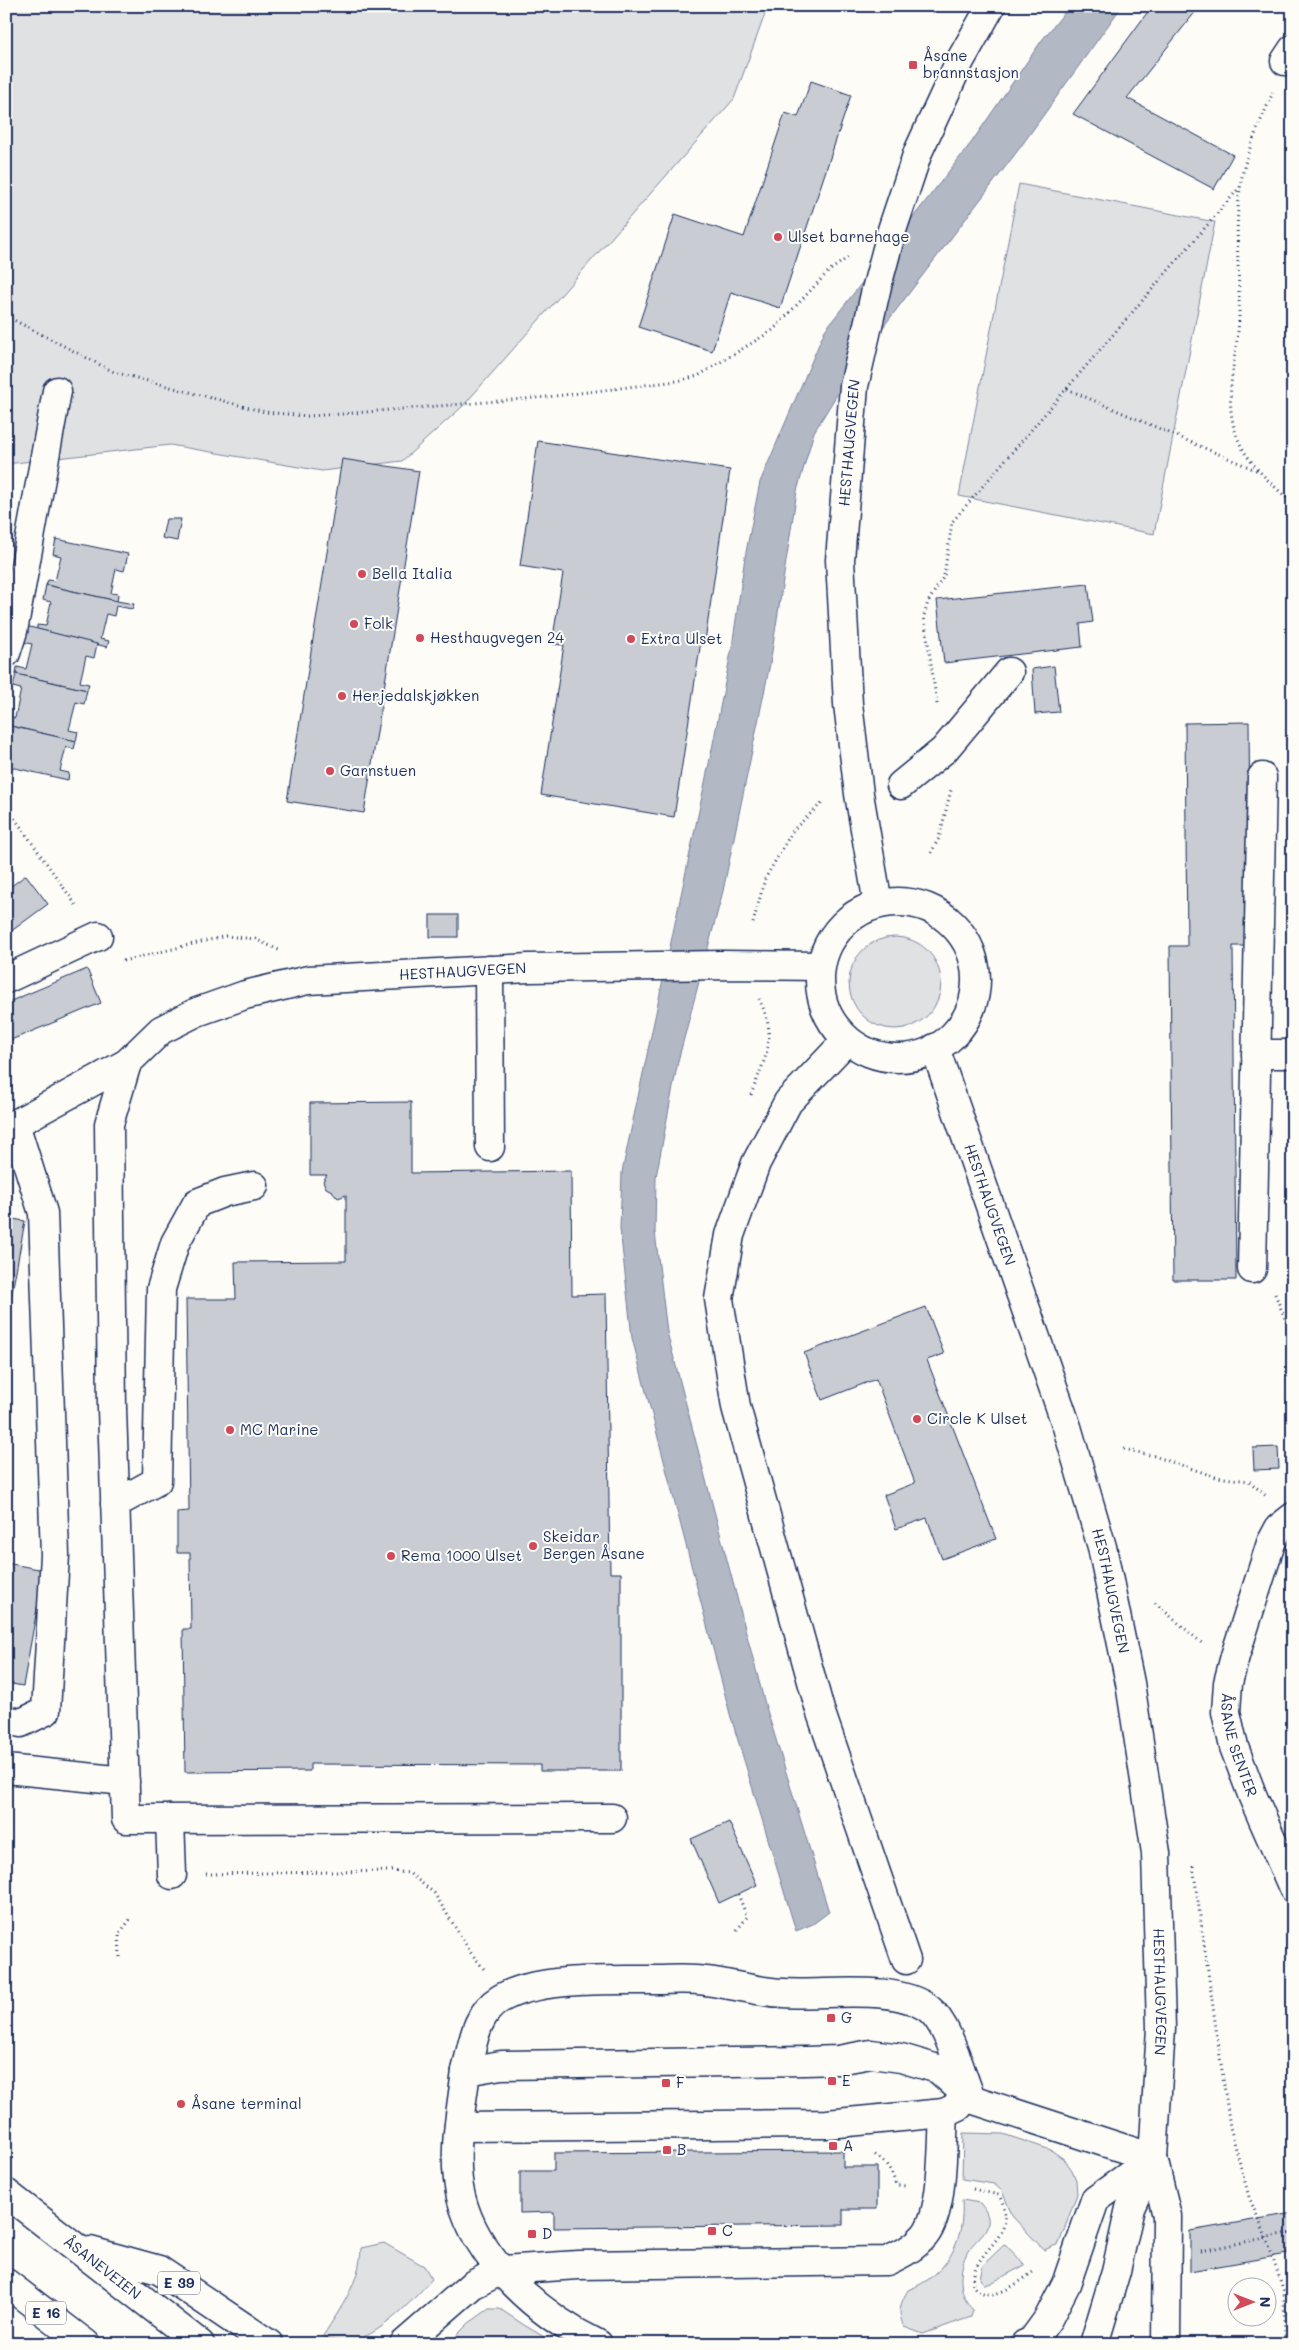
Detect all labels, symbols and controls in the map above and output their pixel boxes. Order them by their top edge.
place label: Åsane brannstasjon [923,45,1019,82]
marker: Åsane brannstasjon [907,59,919,71]
place label: Ulset barnehage [788,226,910,246]
marker: Ulset barnehage [772,231,784,243]
street label: HESTHAUGVEGEN [833,377,864,507]
place label: Bella Italia [372,563,453,583]
marker: Bella Italia [356,568,368,580]
place label: Folk [364,613,393,633]
marker: Folk [348,618,360,630]
place label: Hesthaugvegen 24 [430,627,564,647]
place label: Extra Ulset [641,628,722,648]
marker: Hesthaugvegen 24 [414,632,426,644]
marker: Extra Ulset [625,633,637,645]
place label: Herjedalskjøkken [352,685,479,705]
marker: Herjedalskjøkken [336,690,348,702]
place label: Garnstuen [340,760,416,780]
marker: Garnstuen [324,765,336,777]
street label: HESTHAUGVEGEN [398,957,527,984]
street label: HESTHAUGVEGEN [960,1141,1021,1268]
place label: Circle K Ulset [927,1408,1027,1428]
marker: Circle K Ulset [911,1413,923,1425]
place label: MC Marine [240,1419,318,1439]
marker: MC Marine [224,1424,236,1436]
place label: Skeidar Bergen Åsane [543,1526,645,1563]
street label: HESTHAUGVEGEN [1088,1526,1135,1655]
marker: Skeidar Bergen Åsane [527,1540,539,1552]
place label: Rema 1000 Ulset [401,1545,522,1565]
marker: Rema 1000 Ulset [385,1550,397,1562]
street label: ÅSANE SENTER [1217,1692,1263,1799]
street label: HESTHAUGVEGEN [1149,1928,1172,2056]
place label: G [841,2007,852,2027]
marker: G [825,2012,837,2024]
place label: E [842,2070,851,2090]
place label: F [676,2072,684,2092]
marker: E [826,2075,838,2087]
marker: F [660,2077,672,2089]
place label: Åsane terminal [191,2093,302,2113]
marker: Åsane terminal [175,2098,187,2110]
place label: A [843,2135,853,2155]
place label: B [677,2139,686,2159]
marker: A [827,2140,839,2152]
marker: B [661,2144,673,2156]
place label: C [722,2220,733,2240]
place label: D [542,2223,552,2243]
marker: C [706,2225,718,2237]
marker: D [526,2228,538,2240]
street label: ÅSANEVEIEN [60,2231,146,2304]
road number: E 39 [158,2272,200,2294]
north arrow [1226,2278,1276,2328]
text: N [1256,2297,1275,2307]
road number: E 16 [26,2302,66,2324]

